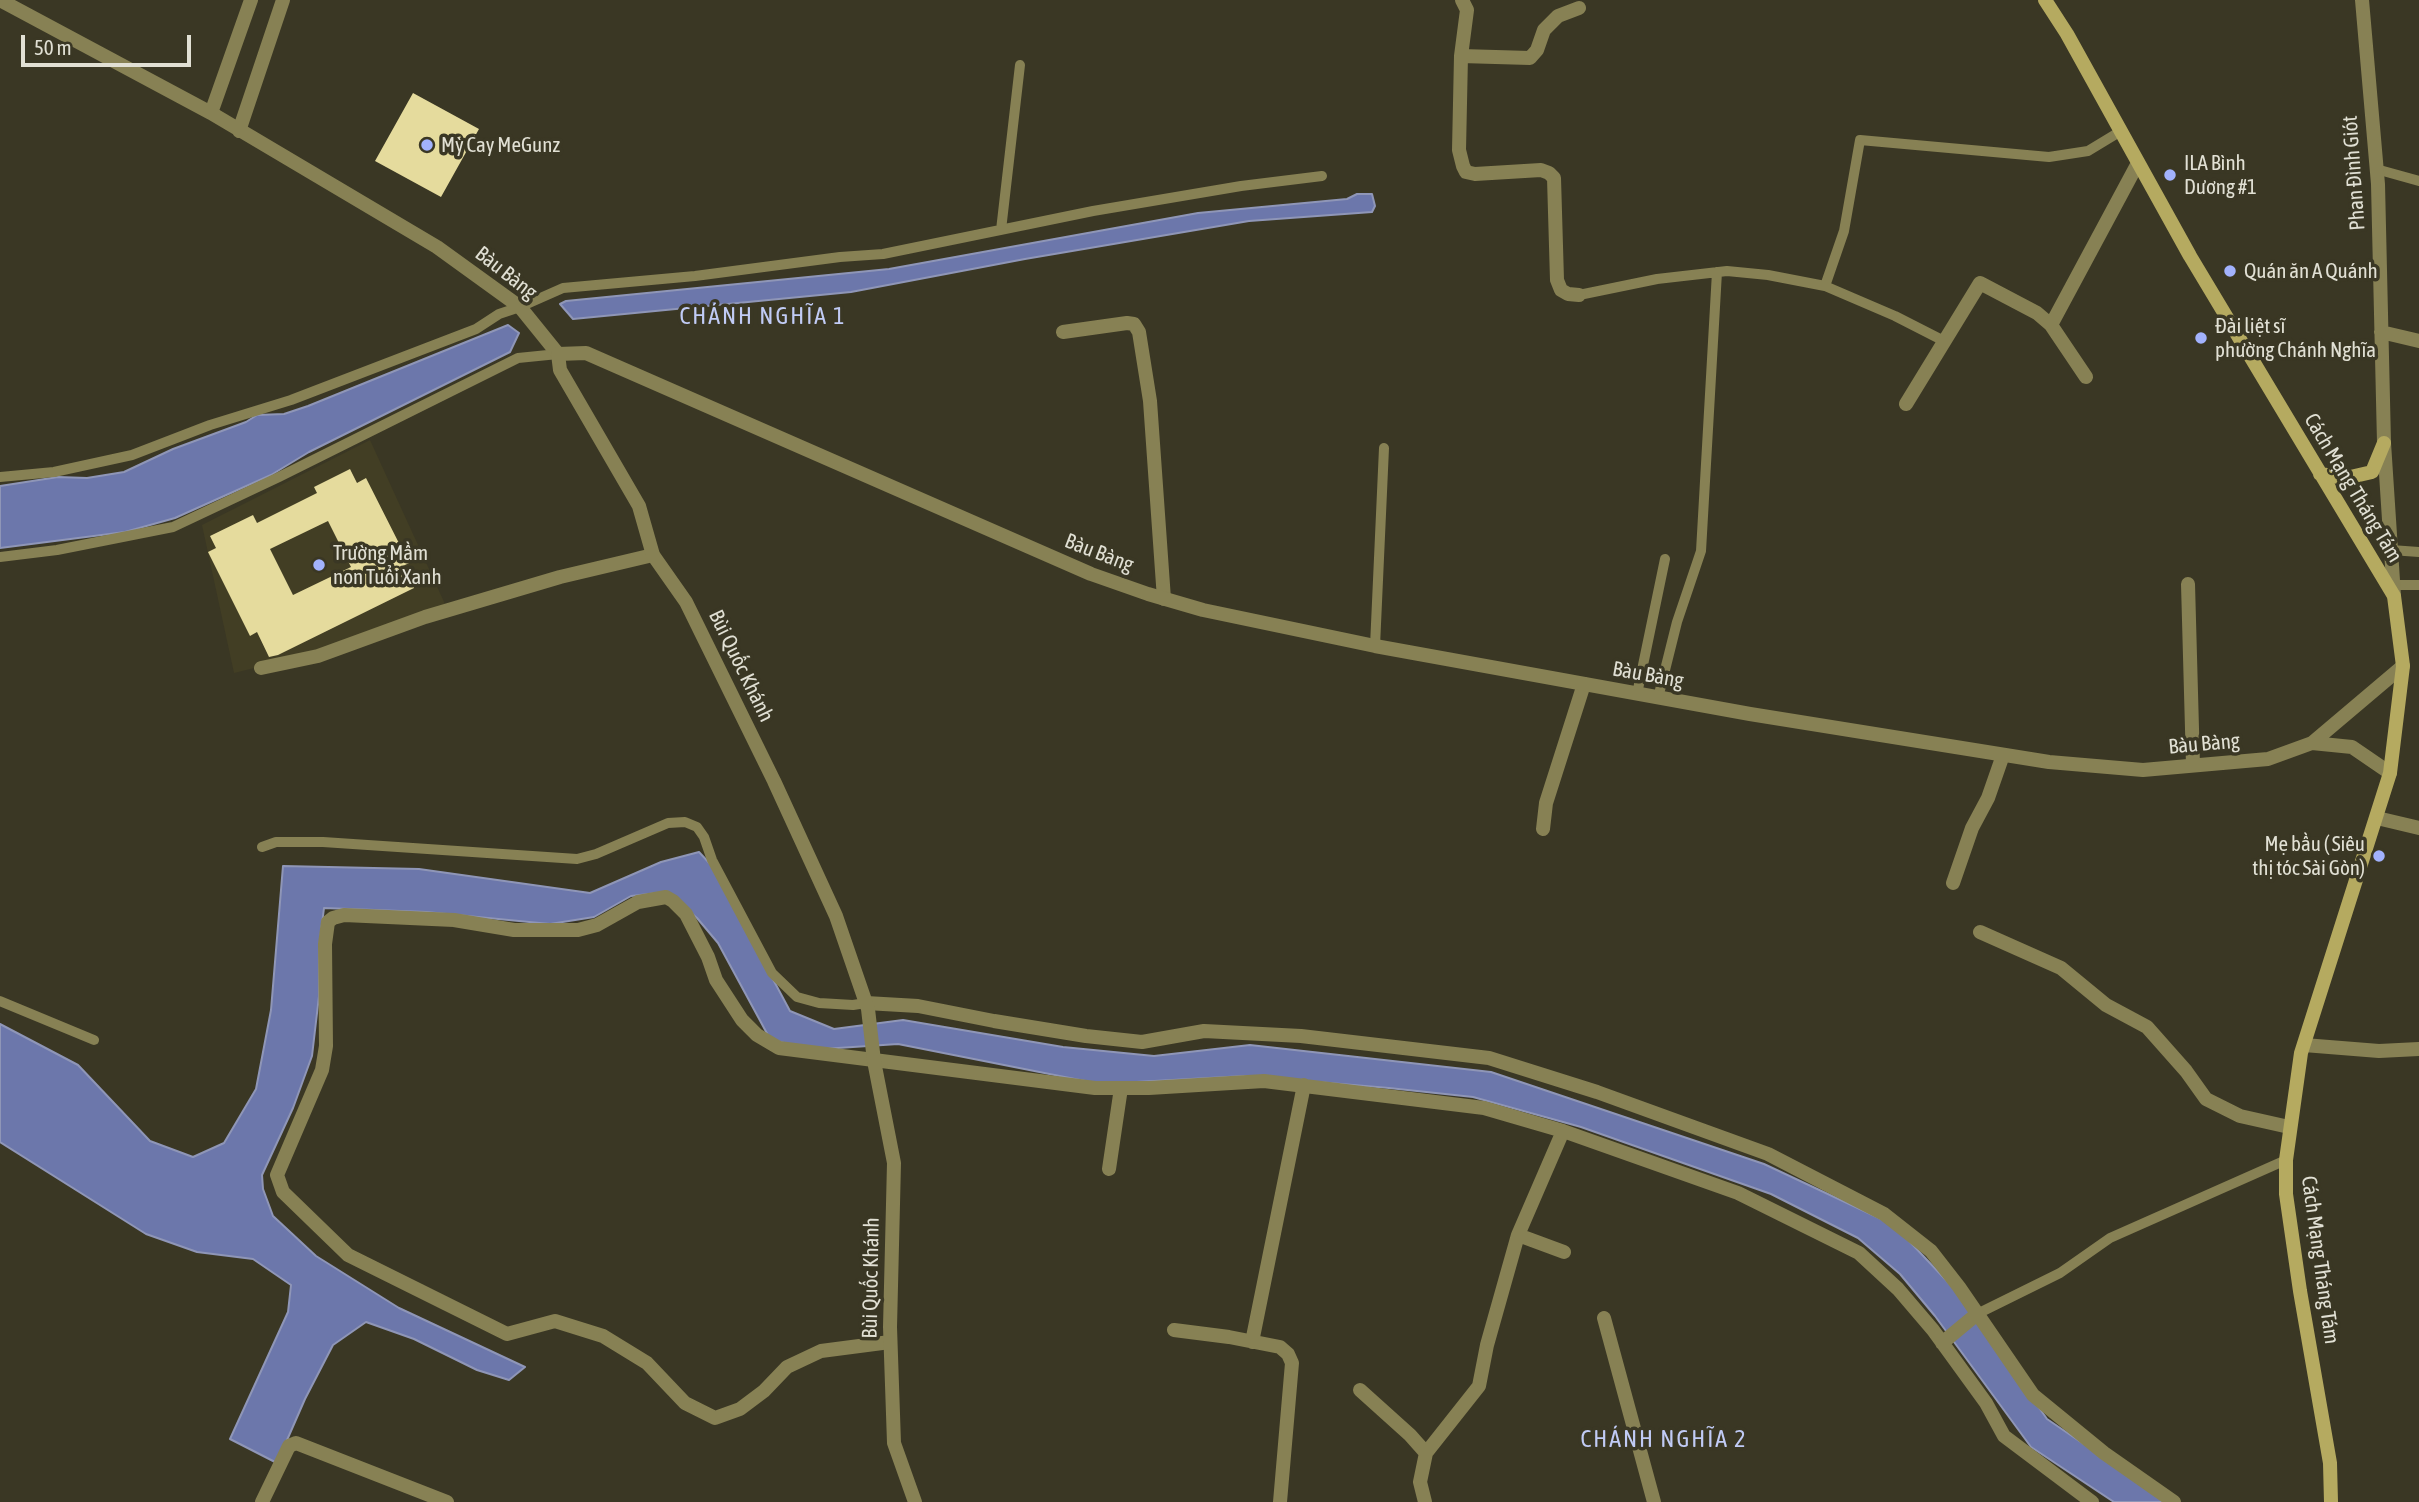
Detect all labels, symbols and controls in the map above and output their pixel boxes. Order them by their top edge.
scale bar [24,21,194,65]
text: 50 m [34,35,72,59]
street label: Phan Đình Giót [2337,115,2371,231]
place label: Mỳ Cay MeGunz [441,132,560,158]
marker: Mỳ Cay MeGunz [419,137,435,153]
place label: ILA Bình Dương #1 [2184,150,2257,200]
marker: ILA Bình Dương #1 [2162,167,2178,183]
street label: Bàu Bàng [470,241,542,305]
place label: Quán ăn A Quánh [2244,258,2378,284]
marker: Quán ăn A Quánh [2222,263,2238,279]
district label: CHÁNH NGHĨA 1 [681,302,845,330]
place label: Đài liệt sĩ phường Chánh Nghĩa [2215,313,2376,363]
marker: Đài liệt sĩ phường Chánh Nghĩa [2193,330,2209,346]
street label: Cách Mạng Tháng Tám [2299,409,2407,567]
street label: Bàu Bàng [1061,528,1137,578]
place label: Trường Mầm non Tuổi Xanh [333,540,442,590]
marker: Trường Mầm non Tuổi Xanh [311,557,327,573]
street label: Bùi Quốc Khánh [703,606,779,726]
street label: Bàu Bàng [1611,656,1685,694]
street label: Bàu Bàng [2167,728,2241,760]
place label: Mẹ bầu ( Siêu thị tóc Sài Gòn) [2252,831,2365,881]
marker: Mẹ bầu ( Siêu thị tóc Sài Gòn) [2371,848,2387,864]
street label: Cách Mạng Tháng Tám [2296,1174,2344,1346]
street label: Bùi Quốc Khánh [857,1217,885,1339]
district label: CHÁNH NGHĨA 2 [1582,1425,1746,1453]

